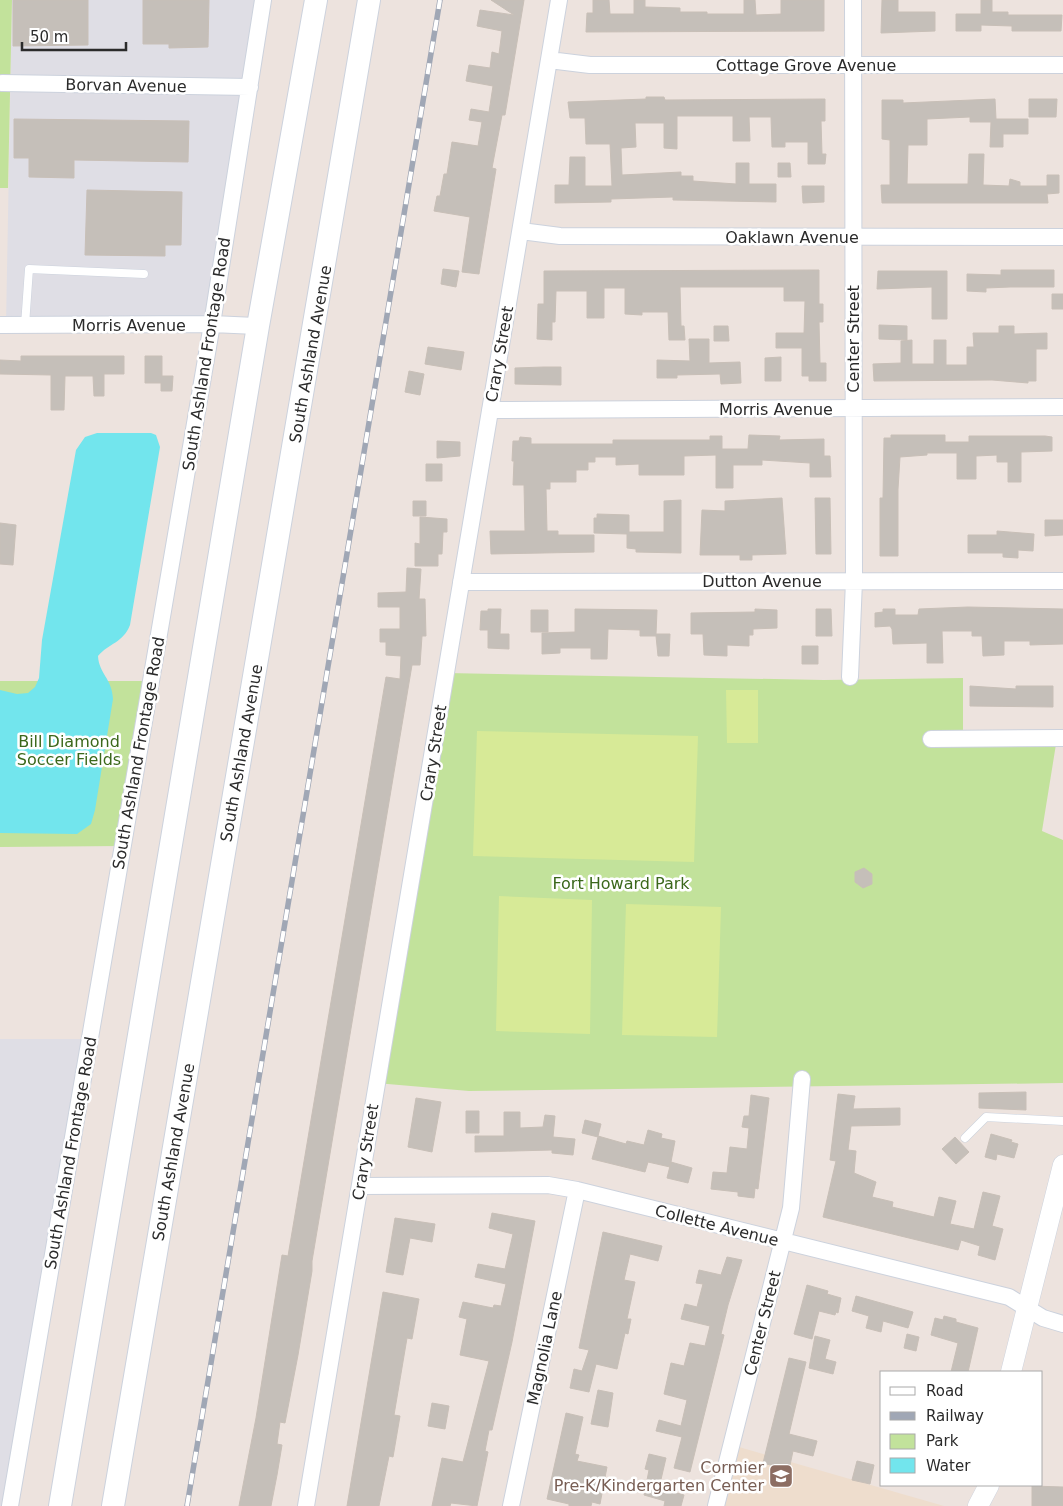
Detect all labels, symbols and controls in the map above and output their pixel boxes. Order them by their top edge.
scale bar [22,20,126,52]
text: 50 m [30,28,68,46]
street label: Cottage Grove Avenue [716,56,896,75]
street label: Borvan Avenue [65,75,187,96]
street label: Oaklawn Avenue [725,228,859,247]
street label: South Ashland Frontage Road [179,236,234,472]
street label: South Ashland Avenue [286,264,335,444]
street label: Center Street [844,285,863,393]
street label: Crary Street [482,305,517,404]
street label: Morris Avenue [72,316,186,335]
street label: Morris Avenue [719,400,833,419]
street label: Dutton Avenue [702,572,822,591]
street label: South Ashland Frontage Road [109,635,168,871]
street label: South Ashland Avenue [217,663,266,843]
street label: Crary Street [416,704,450,803]
park label: Bill Diamond Soccer Fields [17,732,121,769]
park label: Fort Howard Park [552,874,690,893]
street label: South Ashland Frontage Road [41,1035,100,1271]
street label: South Ashland Avenue [149,1062,198,1242]
street label: Crary Street [348,1103,382,1202]
street label: Collette Avenue [653,1201,781,1250]
street label: Center Street [740,1269,785,1378]
street label: Magnolia Lane [523,1289,566,1407]
legend [880,1371,1043,1486]
text: Road [926,1382,964,1400]
text: Railway [926,1407,984,1425]
text: Park [926,1432,959,1450]
text: Water [926,1457,971,1475]
place label: Cormier Pre-K/Kindergarten Center [554,1458,764,1495]
school or university icon: Cormier Pre-K/Kindergarten Center [768,1463,794,1489]

